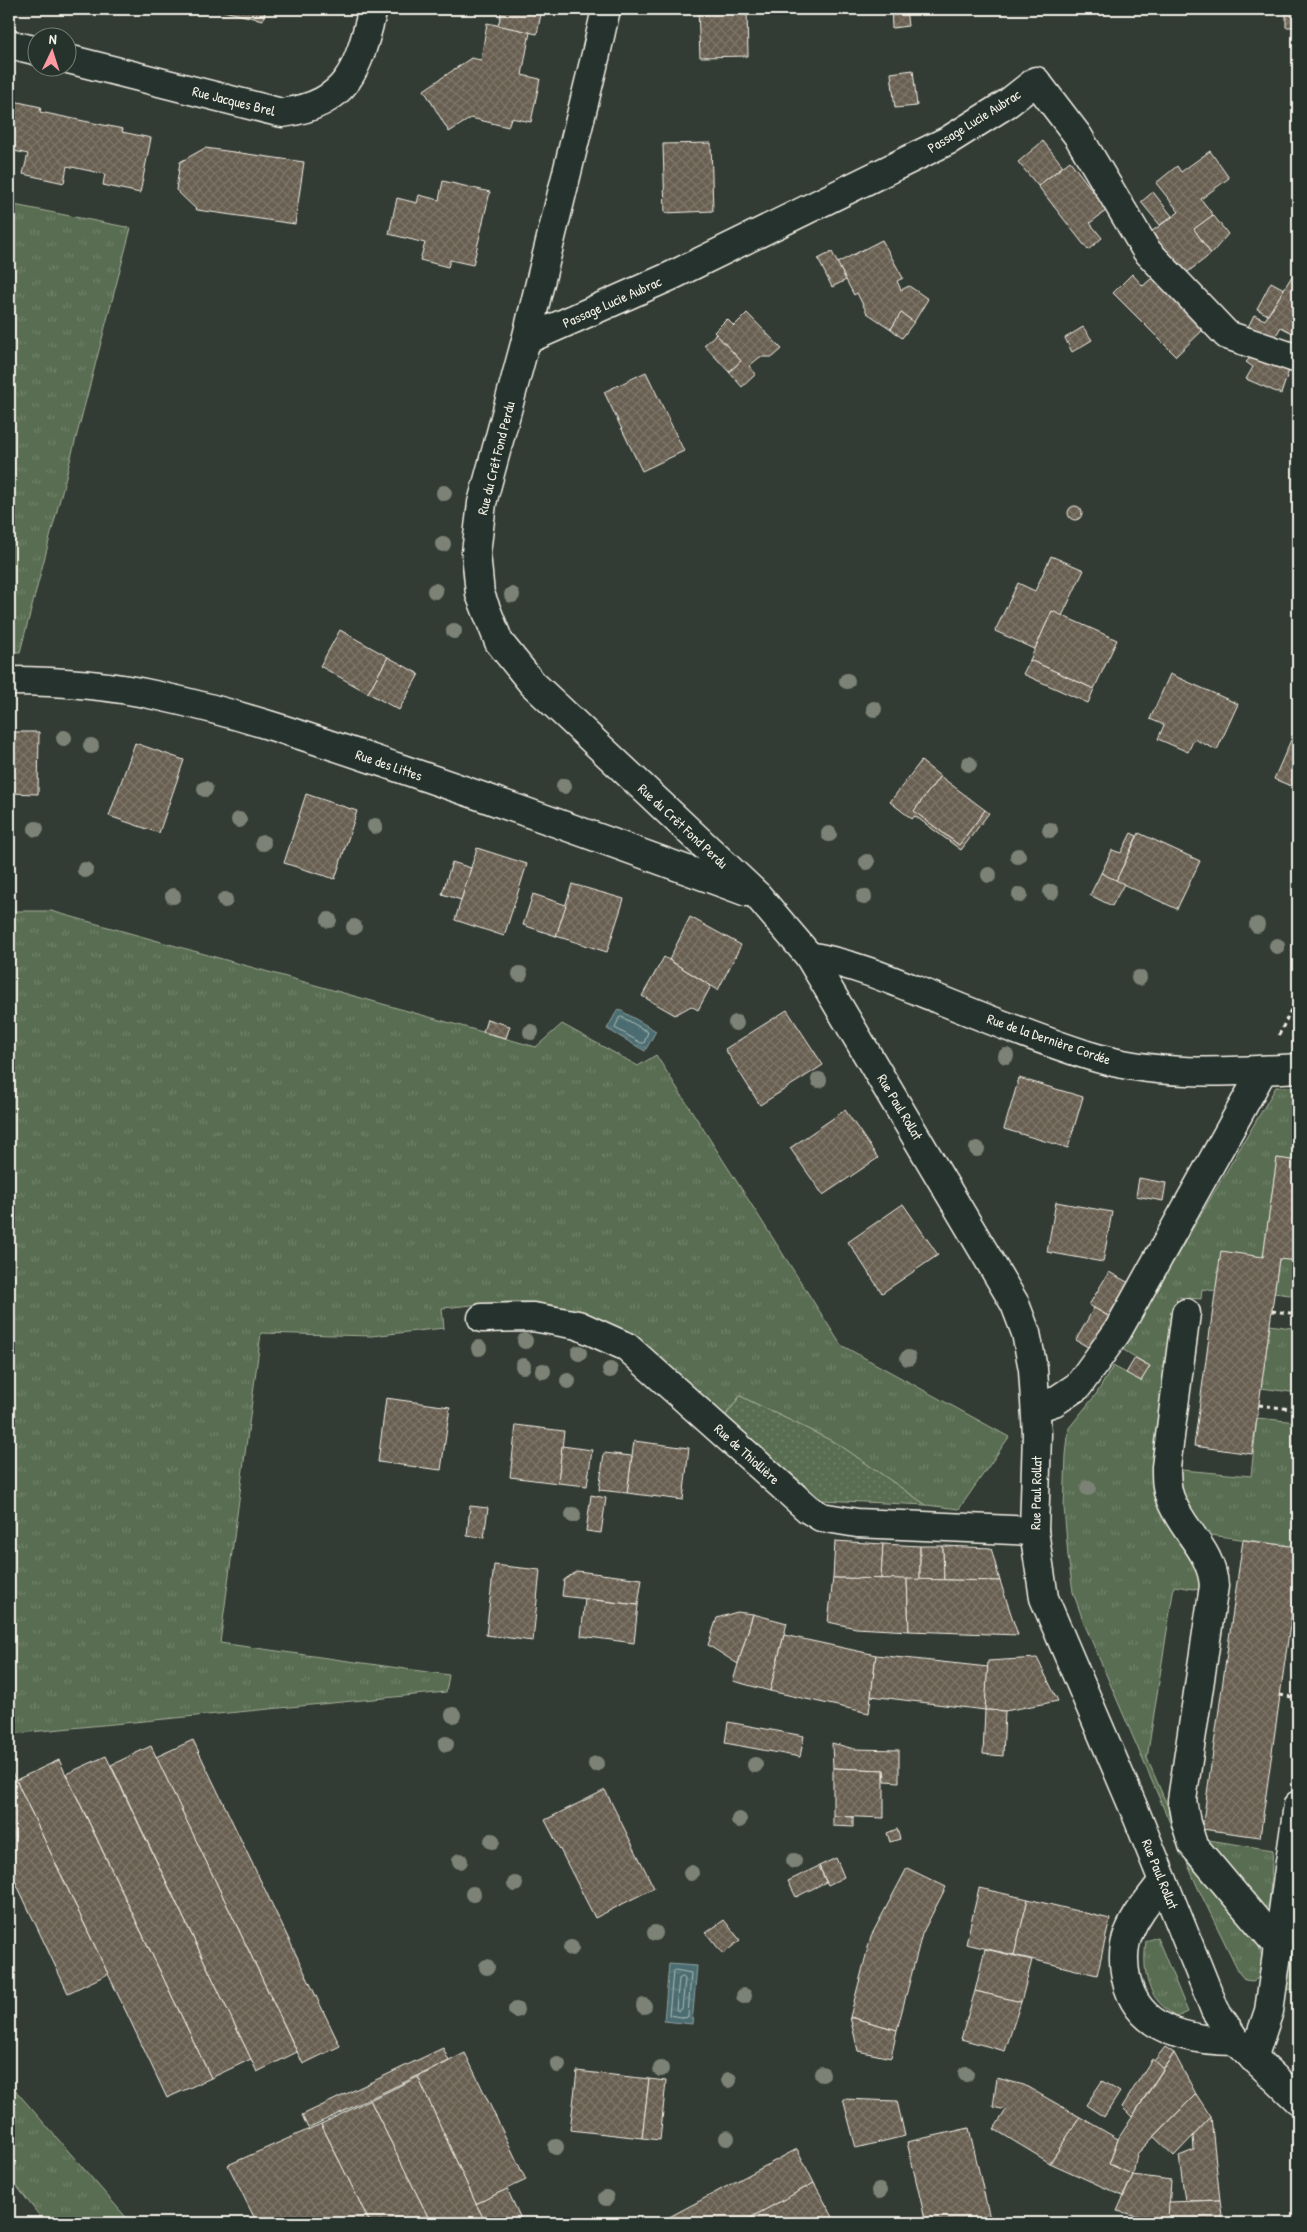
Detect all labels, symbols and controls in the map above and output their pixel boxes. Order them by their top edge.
north arrow [28,28,78,78]
text: N [49,29,58,48]
street label: Rue Jacques Brel [190,81,278,121]
street label: Passage Lucie Aubrac [924,84,1025,158]
street label: Passage Lucie Aubrac [559,271,665,333]
street label: Rue du Crêt Fond Perdu [472,399,519,517]
street label: Rue des Littes [353,744,425,785]
street label: Rue du Crêt Fond Perdu [634,779,733,873]
street label: Rue de la Dernière Cordée [985,1008,1114,1069]
street label: Rue Paul Rollat [873,1070,928,1143]
street label: Rue de Thiollière [711,1419,784,1488]
street label: Rue Paul Rollat [1025,1456,1046,1530]
street label: Rue Paul Rollat [1138,1836,1183,1912]

